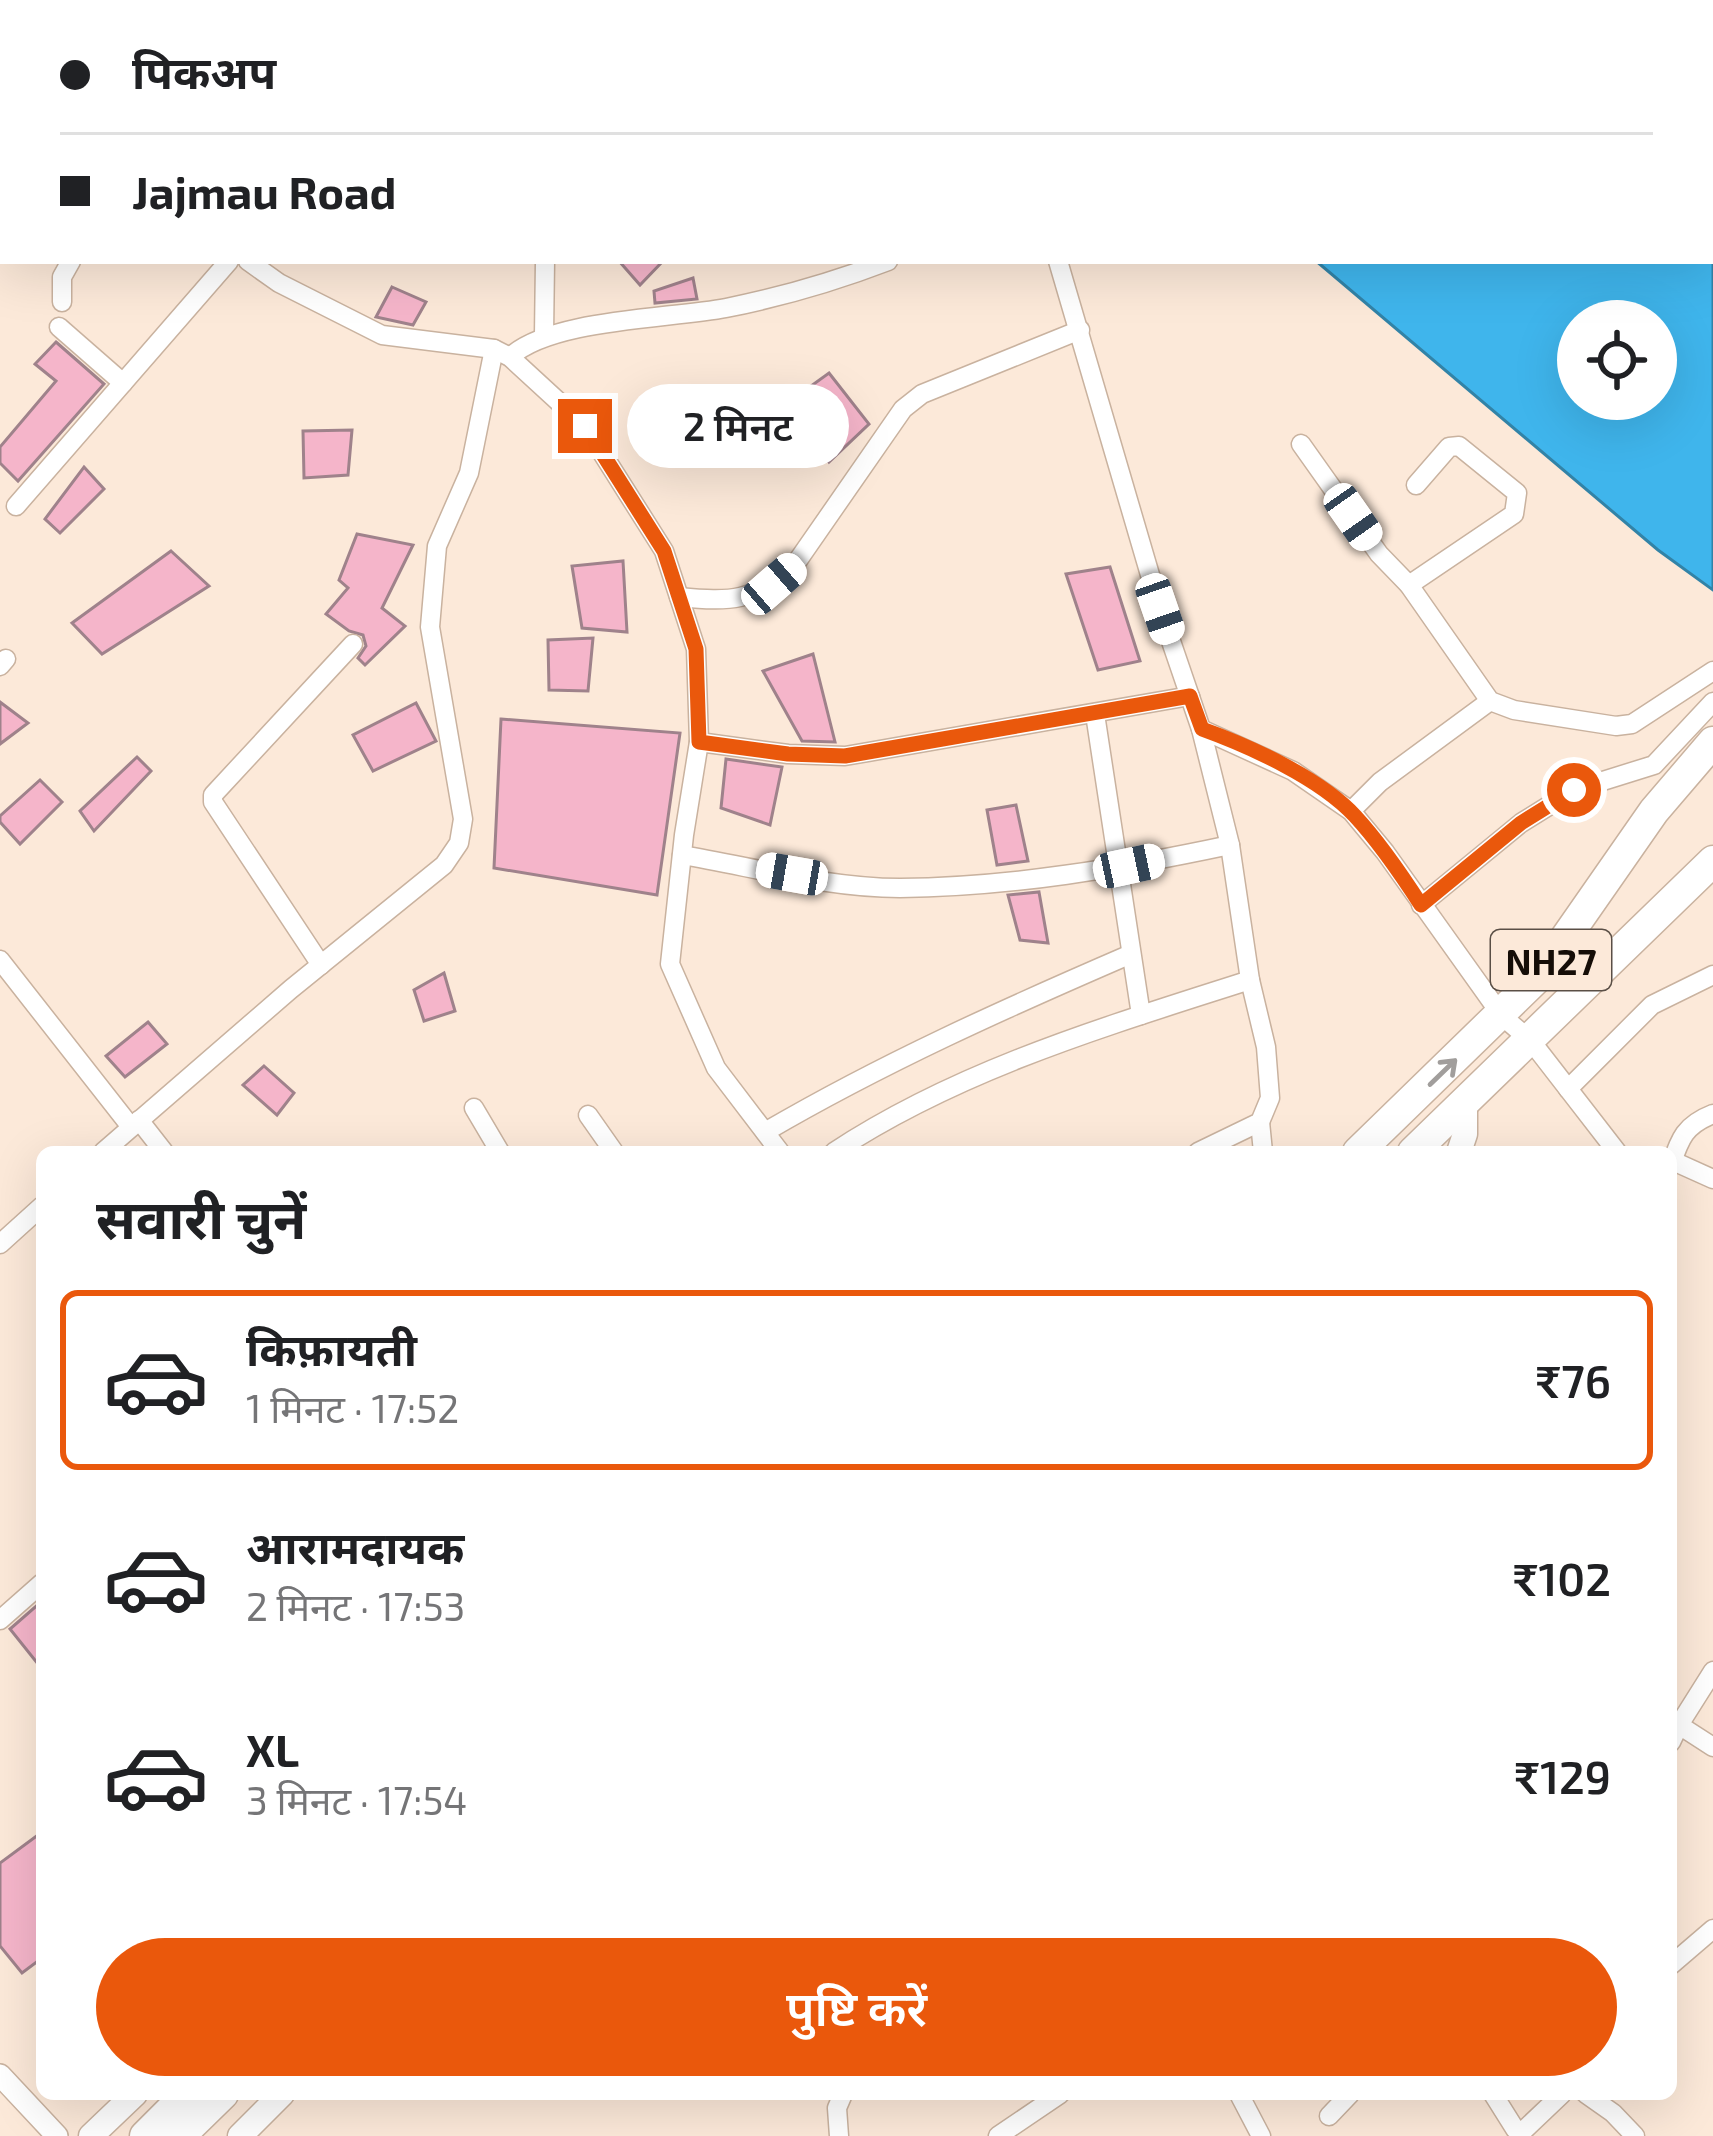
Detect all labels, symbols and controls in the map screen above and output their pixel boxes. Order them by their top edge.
text: पिकअप [132,44,276,98]
text: Jajmau Road [132,164,397,218]
map controls [1557,300,1677,420]
button: locate [1557,300,1677,420]
callout: 2 मिनट [627,384,849,468]
route end [558,399,612,453]
text: 2 मिनट [683,402,793,449]
car [1318,477,1388,557]
car [735,547,813,621]
car [1131,569,1189,649]
route start [1547,763,1601,817]
car [1090,841,1168,891]
car [753,850,831,898]
road number: NH27 [1491,930,1611,990]
one-way arrow [1428,1058,1457,1086]
text: सवारी चुनें [96,1185,306,1250]
text: किफ़ायती [246,1321,417,1375]
icon: car [102,1326,210,1434]
text: ₹76 [1535,1353,1611,1407]
text: 1 मिनट · 17:52 [246,1384,459,1431]
text: आरामदायक [246,1519,464,1573]
icon: car [102,1524,210,1632]
text: ₹102 [1512,1551,1611,1605]
text: 2 मिनट · 17:53 [246,1582,465,1629]
icon: car [102,1722,210,1830]
text: XL [246,1722,299,1776]
text: ₹129 [1514,1749,1611,1803]
text: 3 मिनट · 17:54 [246,1776,467,1823]
button: पुष्टि करें [96,1938,1617,2076]

